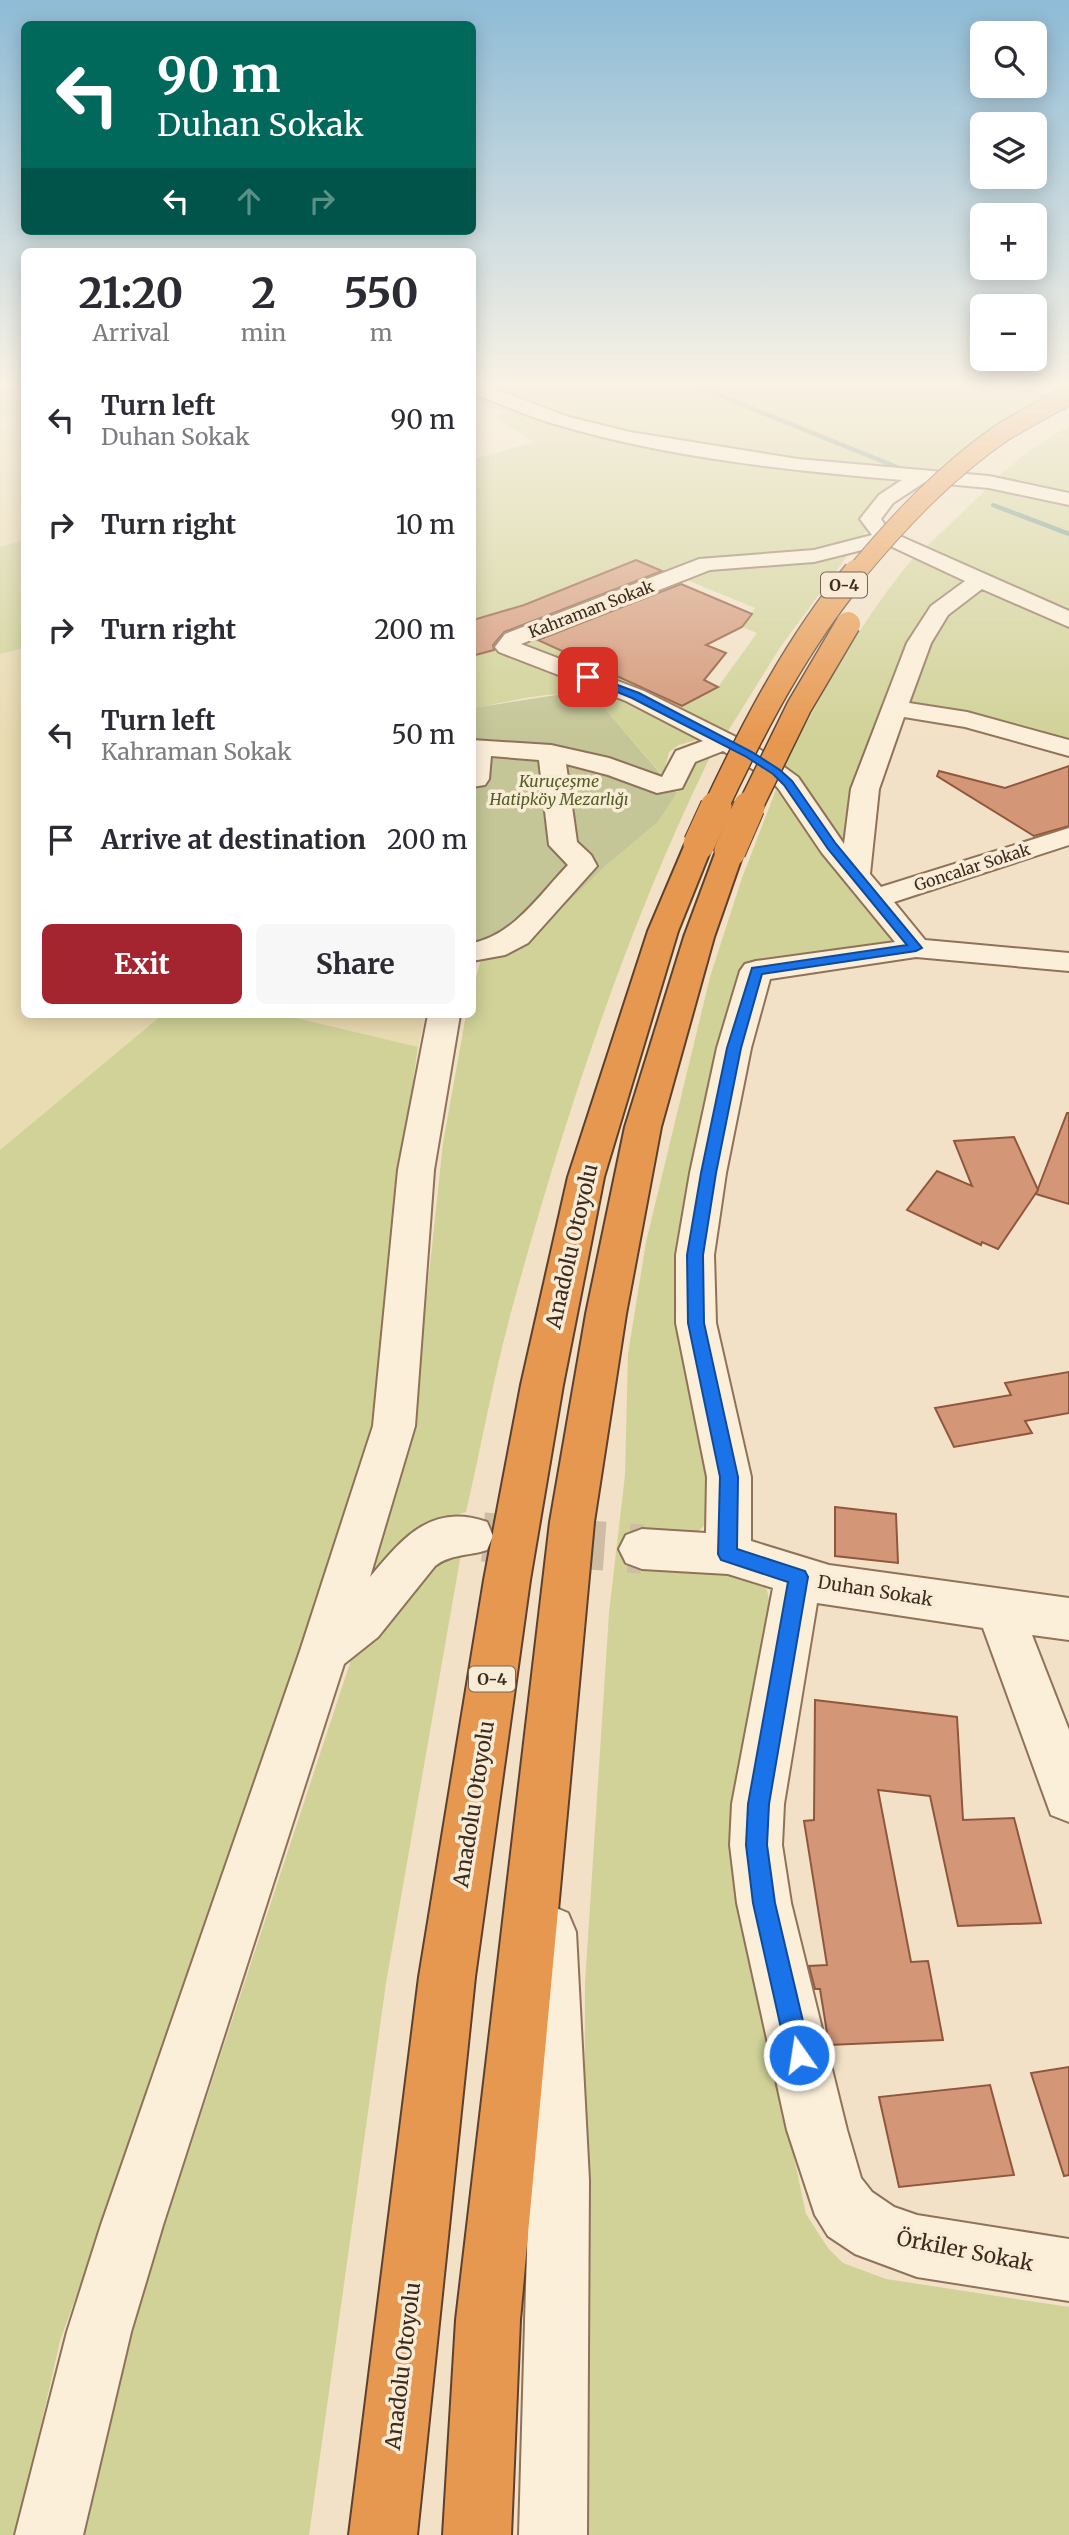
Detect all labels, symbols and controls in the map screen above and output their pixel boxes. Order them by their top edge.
map controls [970,21,1047,371]
button: search [970,21,1047,98]
text: 90 m [157,44,281,105]
icon: left [42,49,133,140]
text: Duhan Sokak [157,105,364,145]
button: layers [970,112,1047,189]
icon: left [157,182,195,220]
icon: ahead [230,182,268,220]
icon: right [303,182,341,220]
button: + [970,203,1047,280]
text: 21:20 [78,267,183,319]
text: 2 [251,267,276,319]
text: 550 [344,267,419,319]
button: − [970,294,1047,371]
text: Arrival [93,318,169,347]
text: min [241,318,286,347]
text: m [370,318,393,347]
text: Turn left [101,389,215,422]
icon: left [42,401,80,439]
text: 90 m [391,403,455,436]
text: Duhan Sokak [101,422,250,451]
icon: right [42,506,80,544]
text: Turn right [101,508,236,541]
text: 10 m [396,508,455,541]
road number: O-4 [821,572,867,598]
street label: Kahraman Sokak [525,576,657,642]
icon: right [42,611,80,649]
text: Turn right [101,613,236,646]
text: 200 m [374,613,455,646]
pin [558,647,618,707]
icon: arrive [569,658,607,696]
text: Turn left [101,704,215,737]
icon: left [42,716,80,754]
text: 50 m [391,718,455,751]
text: Kahraman Sokak [101,737,292,766]
park label: Kuruçeşme Hatipköy Mezarlığı [489,771,628,809]
icon: arrive [42,821,80,859]
text: Arrive at destination [101,823,366,856]
text: 200 m [387,823,468,856]
street label: Goncalar Sokak [911,839,1033,895]
button: Exit [42,924,242,1004]
button: Share [256,924,455,1004]
street label: Anadolu Otoyolu [539,1161,604,1332]
street label: Duhan Sokak [816,1570,935,1611]
road number: O-4 [469,1666,515,1692]
street label: Anadolu Otoyolu [447,1719,500,1890]
position arrow [762,2018,836,2092]
street label: Örkiler Sokak [894,2224,1036,2277]
street label: Anadolu Otoyolu [379,2281,426,2452]

